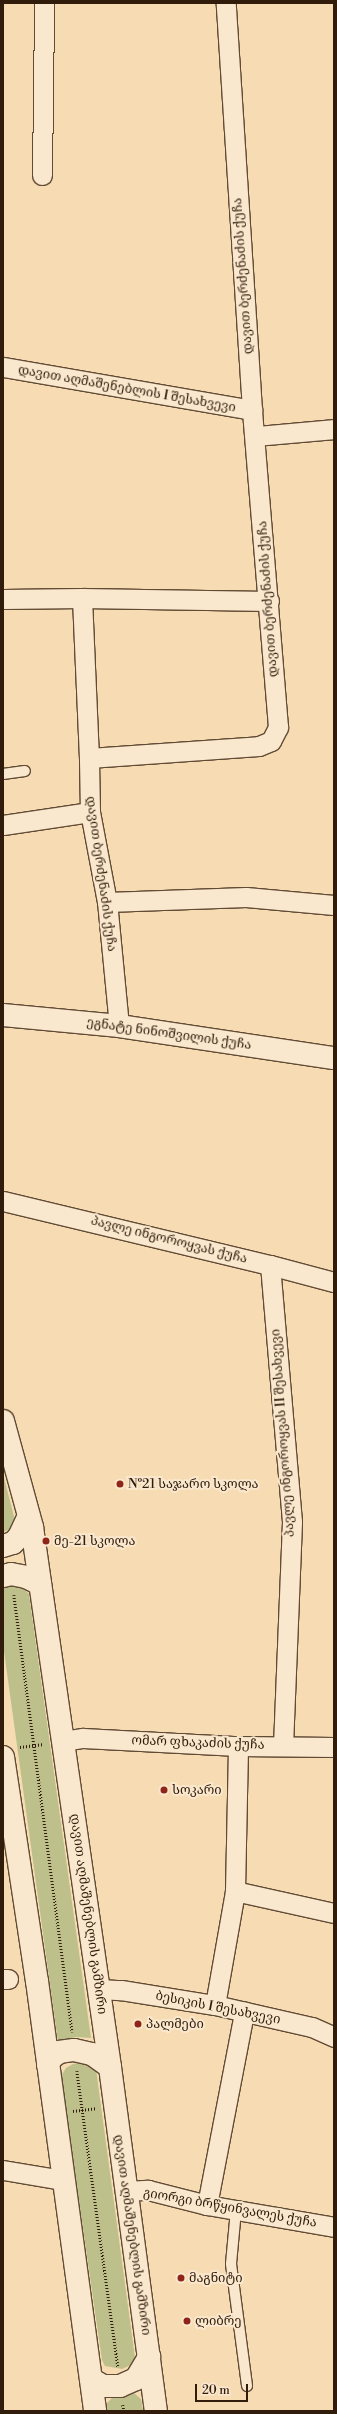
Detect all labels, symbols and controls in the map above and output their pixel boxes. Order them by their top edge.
street label: დავით ბერძენაძის ქუჩა [230,197,256,355]
street label: დავით აღმაშენებლის I შესახვევი [17,362,237,416]
street label: დავით ბერძენაძის ქუჩა [255,520,281,678]
street label: დავით ბერძენაძის ქუჩა [82,795,120,953]
street label: ეგნატე ნინოშვილის ქუჩა [86,1015,252,1053]
street label: პავლე ინგოროყვას ქუჩა [89,1213,249,1267]
street label: პავლე ინგოროყვას II შესახვევი [268,1328,298,1538]
place label: №21 საჯარო სკოლა [128,1476,259,1492]
marker: №21 საჯარო სკოლა [115,1479,125,1489]
place label: მე-21 სკოლა [54,1533,135,1549]
marker: მე-21 სკოლა [41,1536,51,1546]
street label: ომარ ფხაკაძის ქუჩა [131,1733,265,1753]
place label: სოკარი [172,1782,222,1798]
marker: სოკარი [159,1785,169,1795]
street label: დავით აღმაშენებლის გამზირი [66,1813,110,2015]
street label: ბესიკის I შესახვევი [154,1988,282,2028]
place label: პალმები [146,2016,204,2032]
marker: პალმები [133,2019,143,2029]
street label: დავით აღმაშენებლის გამზირი [110,2134,154,2336]
street label: გიორგი ბრწყინვალეს ქუჩა [142,2185,318,2231]
place label: მაგნიტი [189,2270,243,2286]
marker: მაგნიტი [176,2273,186,2283]
place label: ლიბრე [195,2313,242,2329]
marker: ლიბრე [182,2316,192,2326]
scale bar [197,2376,250,2402]
text: 20 m [202,2383,230,2398]

